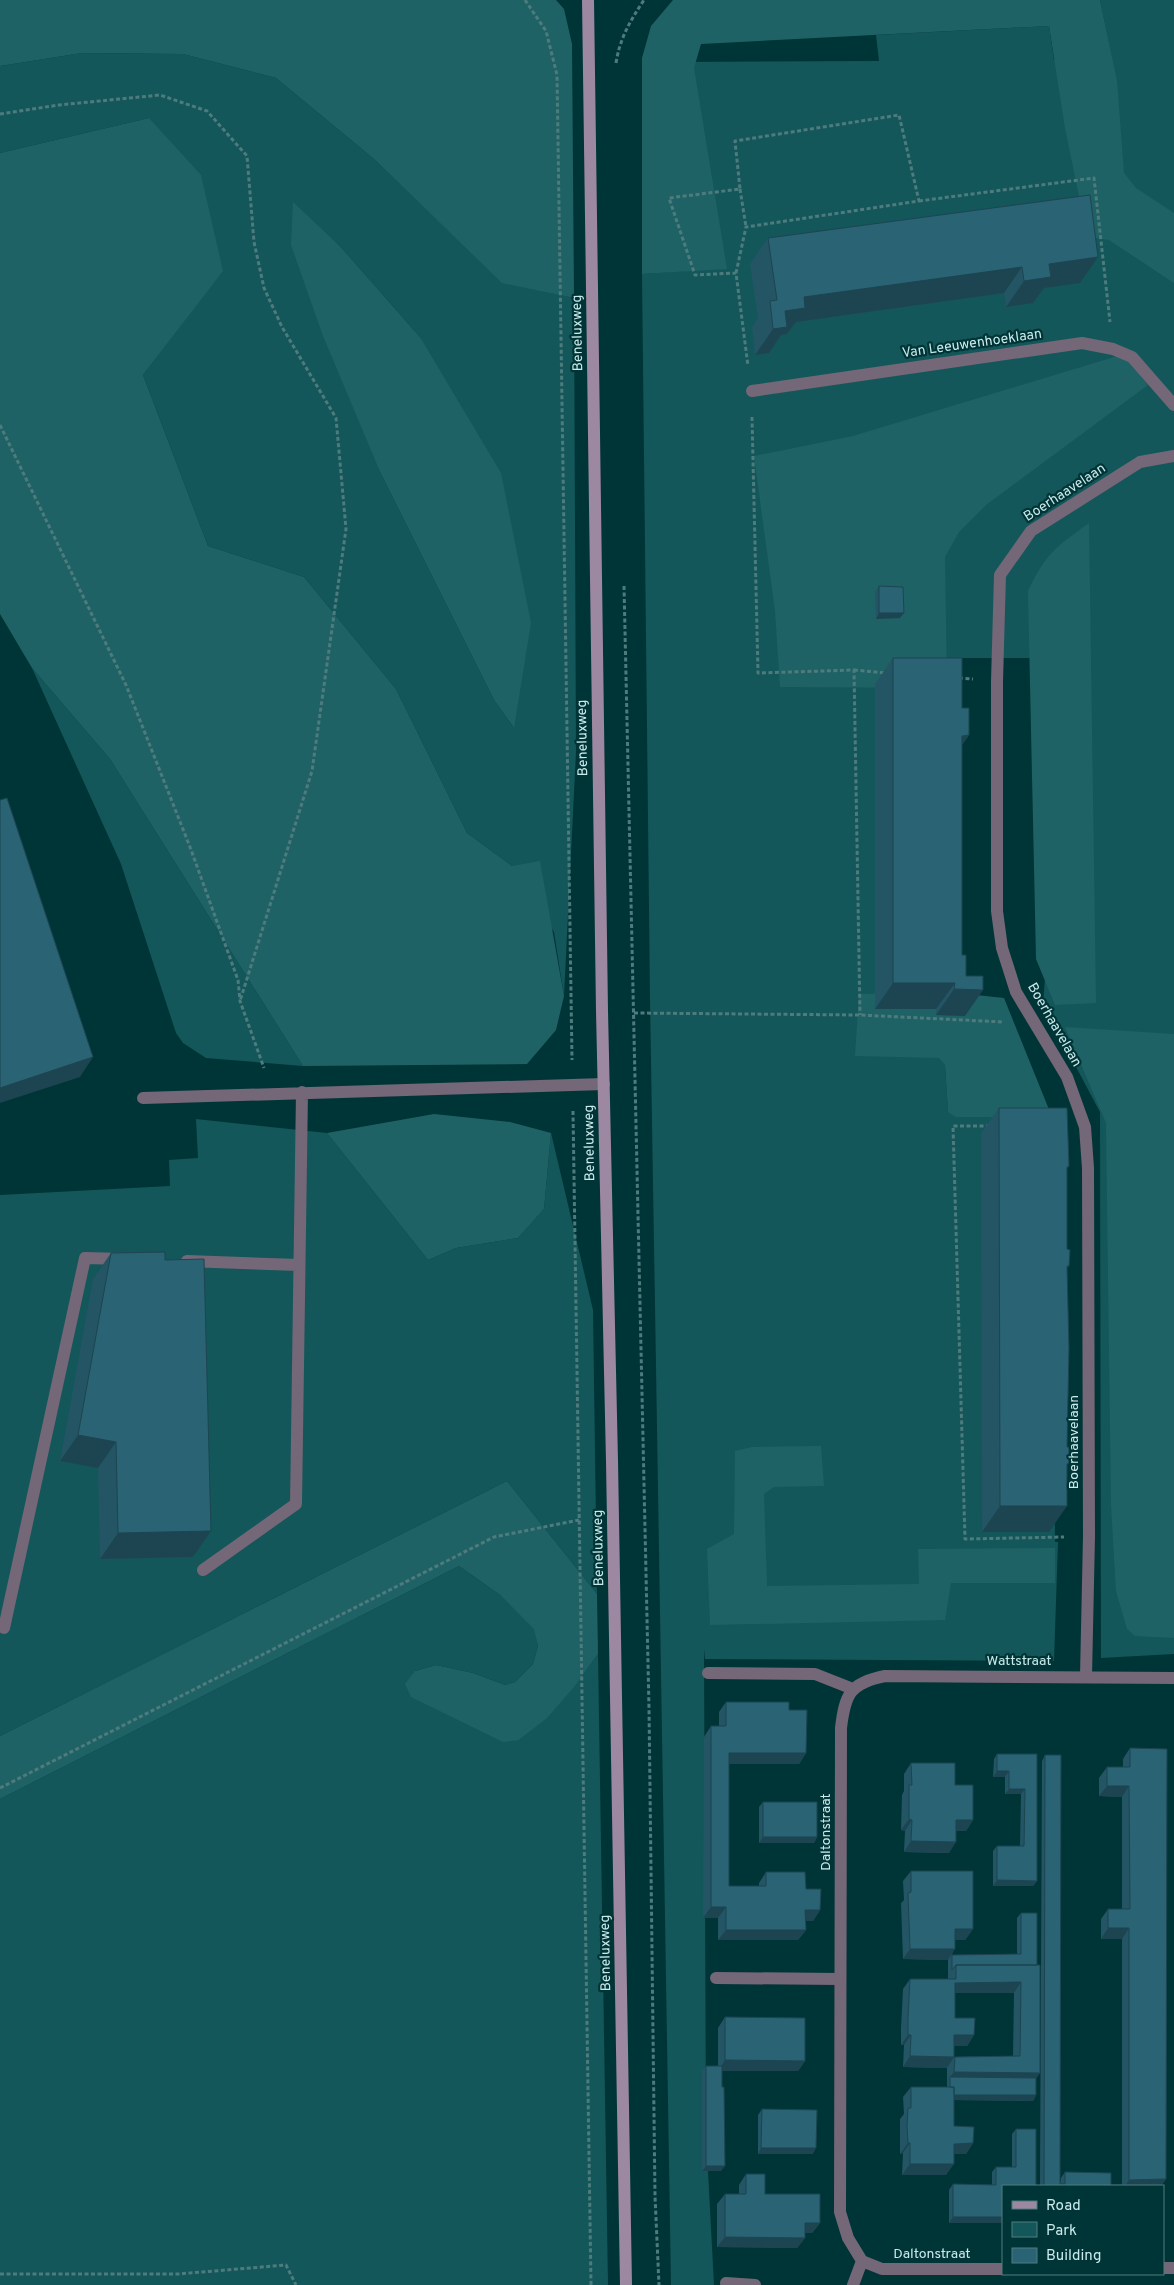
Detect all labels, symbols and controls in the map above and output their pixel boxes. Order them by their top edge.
street label: Beneluxweg [569,294,587,372]
street label: Van Leeuwenhoeklaan [901,326,1043,362]
street label: Boerhaavelaan [1021,460,1109,526]
street label: Beneluxweg [574,699,592,777]
street label: Boerhaavelaan [1023,980,1085,1070]
street label: Beneluxweg [581,1104,599,1182]
street label: Boerhaavelaan [1066,1395,1083,1489]
street label: Beneluxweg [590,1509,608,1587]
street label: Wattstraat [986,1653,1052,1670]
street label: Daltonstraat [818,1793,835,1871]
street label: Beneluxweg [597,1914,615,1992]
legend [1002,2185,1164,2275]
text: Road [1046,2197,1081,2216]
text: Park [1046,2222,1077,2241]
street label: Daltonstraat [893,2246,971,2263]
text: Building [1046,2247,1101,2266]

